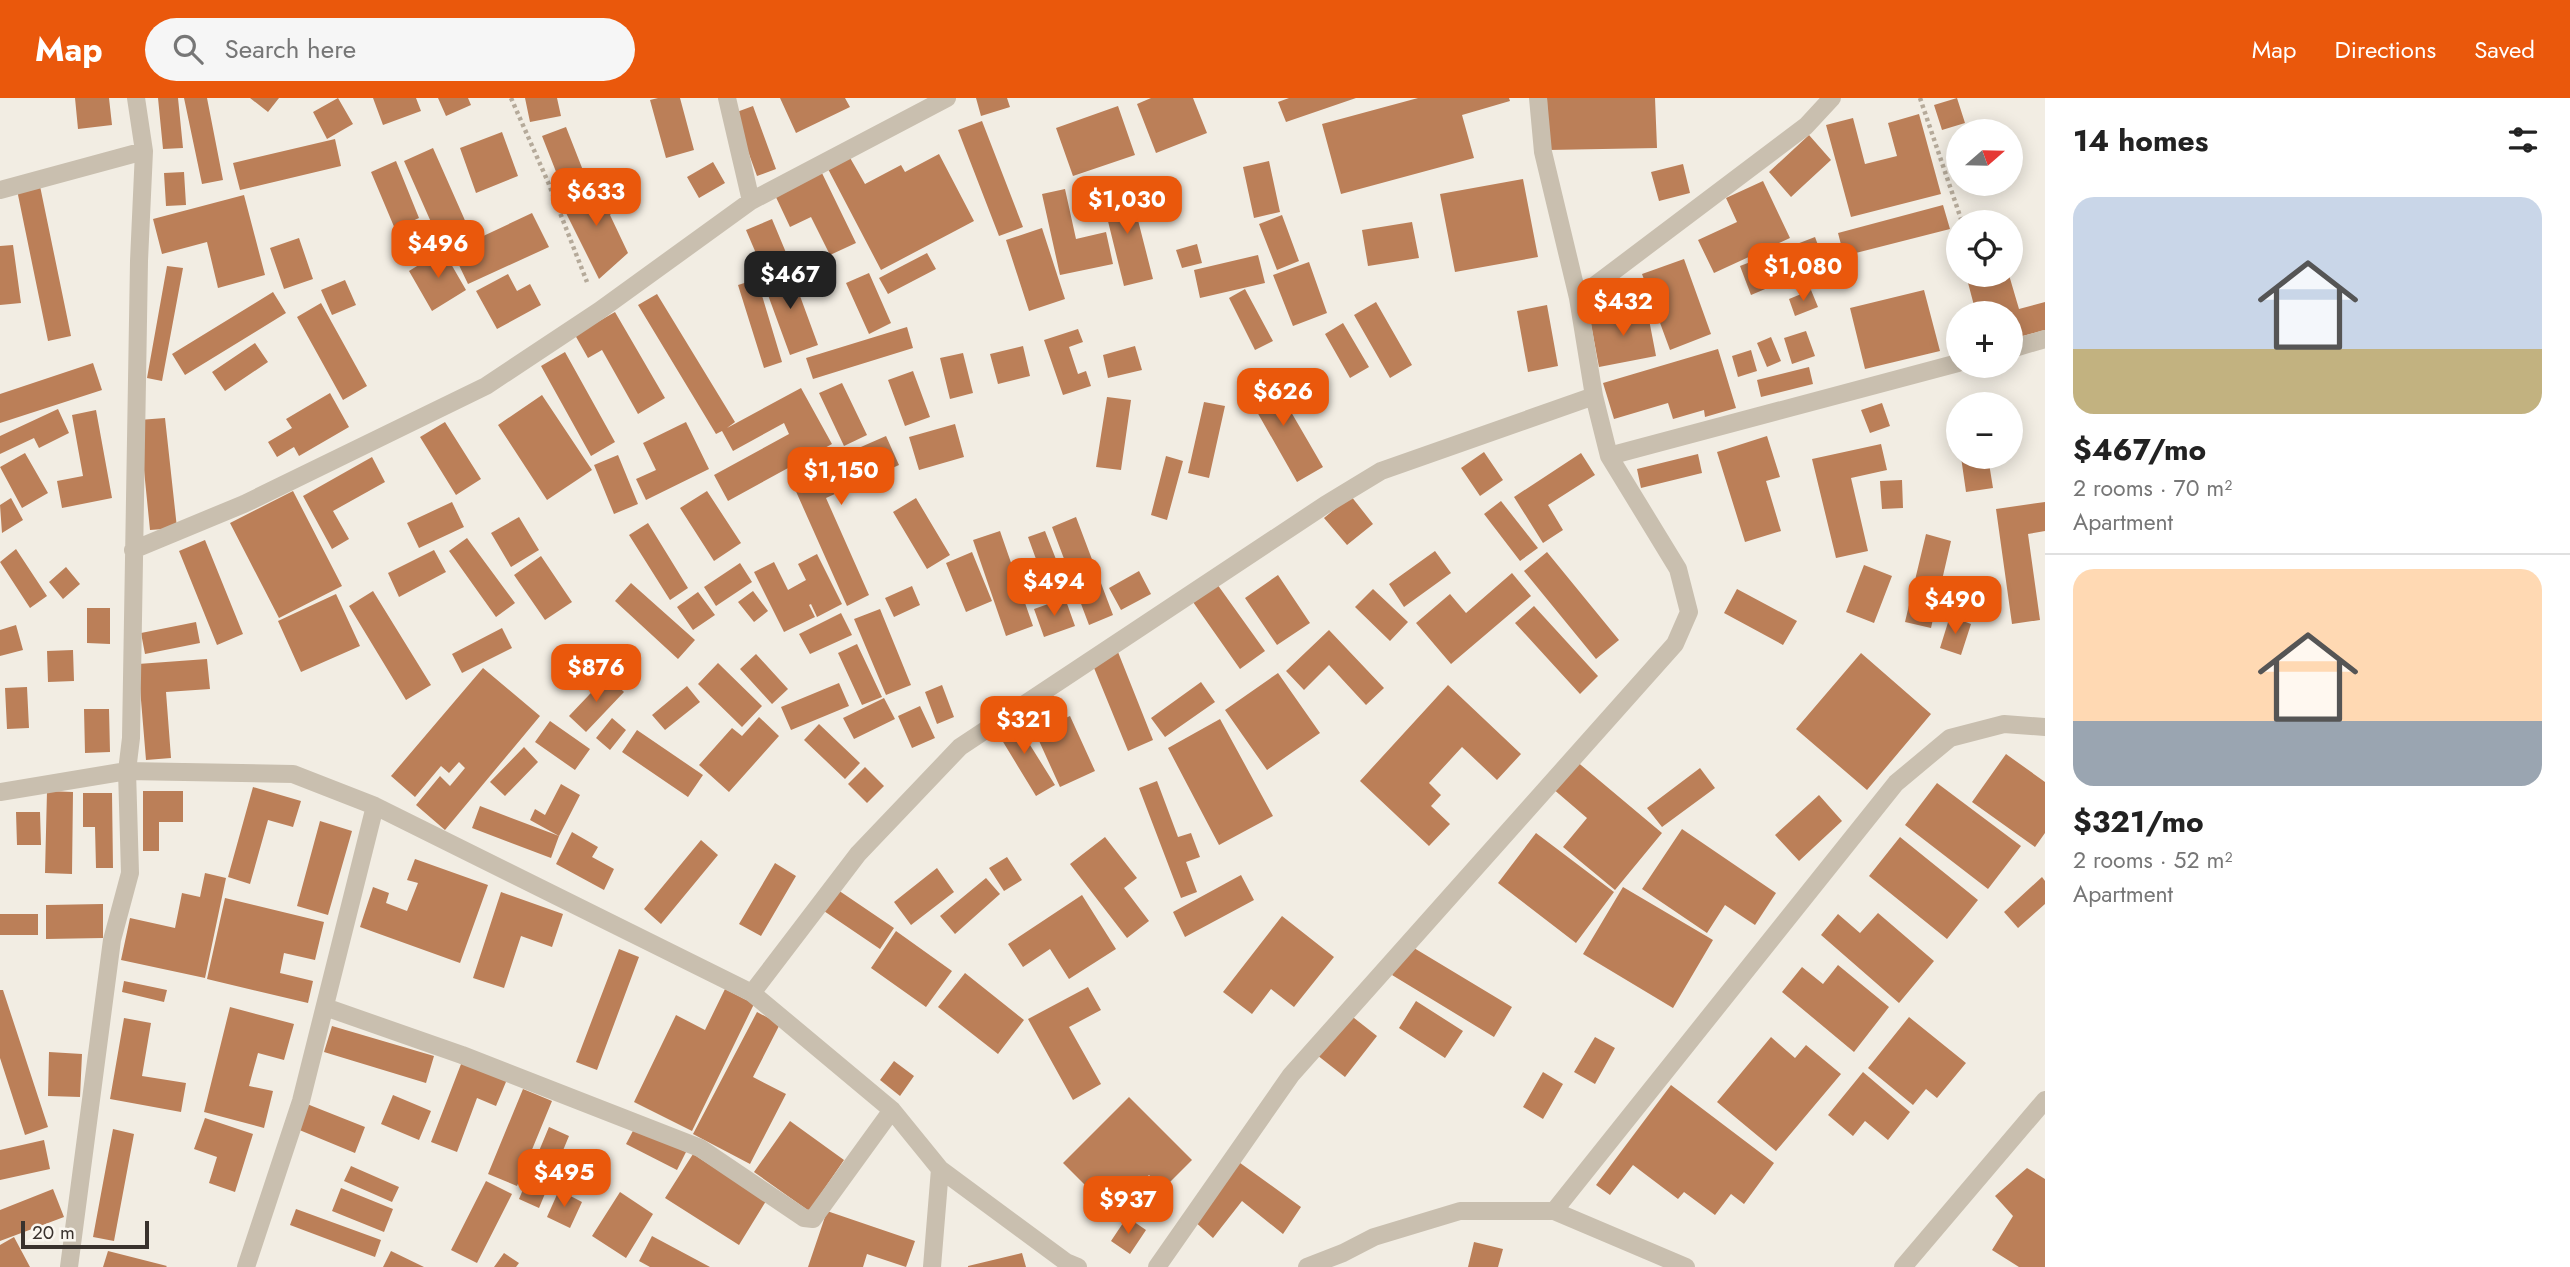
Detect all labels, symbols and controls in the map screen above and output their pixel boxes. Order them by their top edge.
search box [145,18,635,81]
text: Map [35,26,103,73]
icon: search [169,30,207,68]
text: Search here [225,30,356,68]
text: Map [2252,32,2297,67]
text: Directions [2335,32,2436,67]
text: Saved [2474,32,2535,67]
north arrow [1946,119,2023,196]
map controls [1946,119,2023,469]
text: 14 homes [2073,119,2208,162]
icon: filters [2504,121,2542,159]
pin: $633 [555,169,637,228]
text: $633 [567,174,625,208]
pin: $1,030 [1070,176,1184,236]
text: $1,030 [1088,182,1166,216]
button: locate [1946,210,2023,287]
pin: $496 [397,220,479,280]
text: $496 [407,226,469,260]
icon: home [2245,242,2371,368]
pin: $1,080 [1746,244,1860,303]
text: $1,080 [1764,249,1842,283]
pin: $467 [749,252,831,311]
text: $467 [760,257,820,291]
pin: $432 [1582,278,1664,338]
text: $432 [1593,284,1653,318]
button: + [1946,301,2023,378]
pin: $626 [1242,368,1324,428]
text: $626 [1253,374,1313,408]
button: − [1946,392,2023,469]
text: $467/mo [2073,428,2206,471]
pin: $1,150 [784,448,898,507]
text: $1,150 [803,453,879,487]
text: 2 rooms · 70 m² [2073,471,2232,505]
text: Apartment [2073,505,2173,539]
pin: $494 [1013,559,1095,618]
text: $494 [1023,564,1085,598]
pin: $490 [1914,576,1996,636]
text: $490 [1925,582,1985,616]
icon: home [2245,614,2371,740]
pin: $876 [555,644,637,704]
text: $876 [567,650,625,684]
pin: $321 [983,696,1065,756]
text: $321 [996,702,1052,736]
text: $321/mo [2073,800,2204,843]
text: 2 rooms · 52 m² [2073,843,2232,877]
text: Apartment [2073,877,2173,911]
pin: $495 [523,1150,605,1209]
text: $495 [534,1155,594,1189]
pin: $937 [1087,1176,1169,1236]
text: $937 [1099,1182,1157,1216]
scale bar [21,1218,149,1250]
text: 20 m [32,1219,75,1246]

